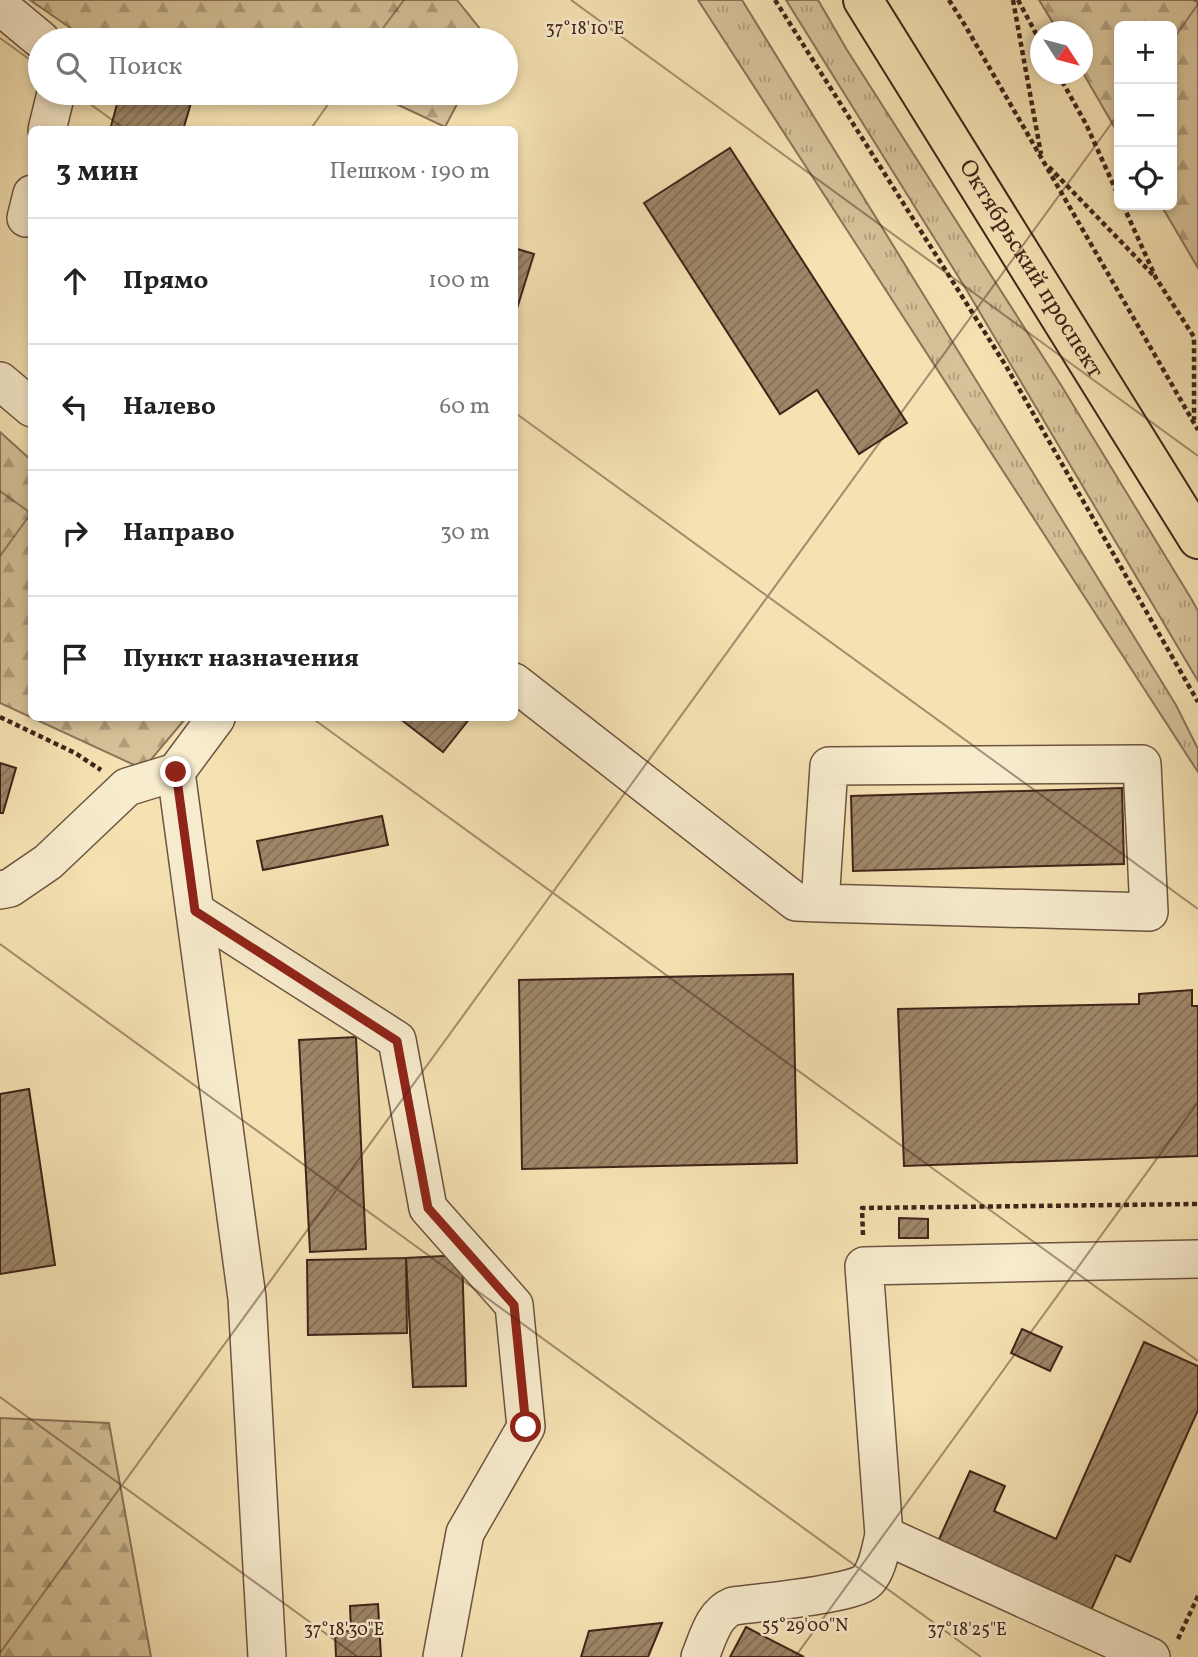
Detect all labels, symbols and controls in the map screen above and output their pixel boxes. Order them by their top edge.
text: 37°18'10"E [546,17,625,42]
north arrow [1030,21,1093,84]
map controls [1114,21,1177,210]
button: + [1114,21,1177,84]
search box [28,28,518,105]
icon: search [52,48,90,86]
text: Поиск [108,49,182,85]
button: − [1114,84,1177,147]
button: locate [1114,147,1177,210]
text: 3 мин [56,151,139,193]
street label: Октябрьский проспект [949,153,1111,385]
text: Пешком · 190 m [330,156,490,188]
icon: ahead [56,262,94,300]
text: Прямо [123,263,208,299]
text: 100 m [428,265,490,297]
icon: left [56,388,94,426]
text: Налево [123,389,216,425]
text: 60 m [440,391,490,423]
icon: right [56,514,94,552]
text: Направо [123,515,235,551]
text: 30 m [440,517,490,549]
icon: arrive [56,640,94,678]
text: Пункт назначения [123,641,359,677]
route end [160,756,191,787]
route start [510,1411,541,1442]
text: 55°29'00"N [762,1614,848,1639]
text: 37°18'30"E [304,1618,385,1643]
text: 37°18'25"E [927,1618,1007,1643]

